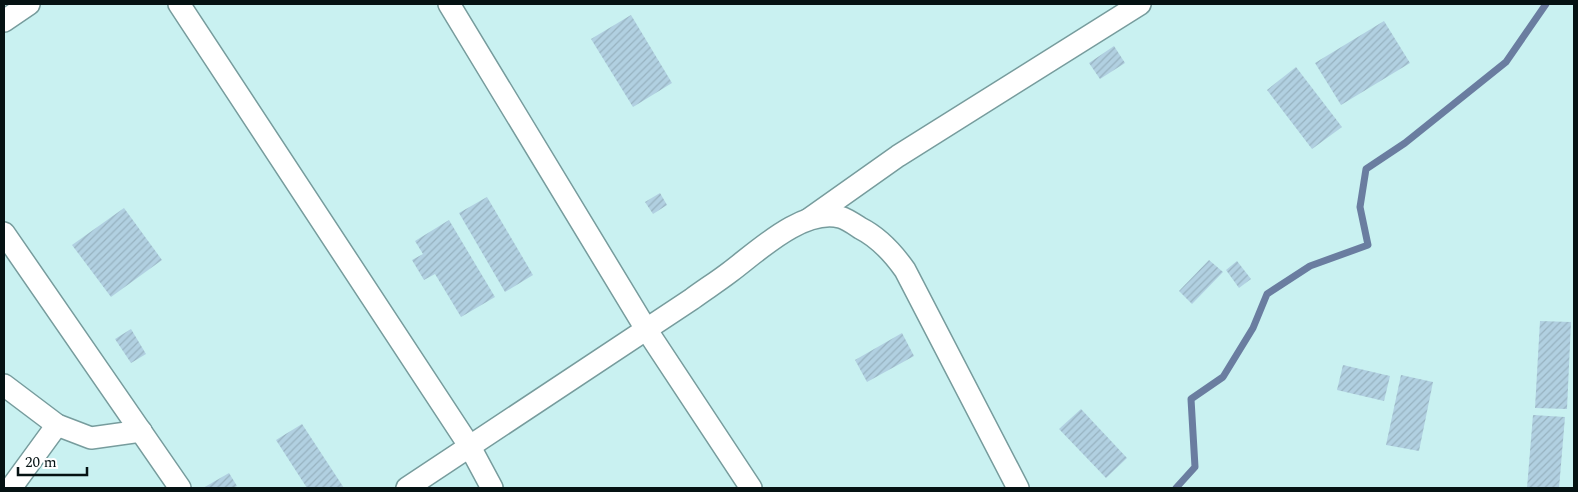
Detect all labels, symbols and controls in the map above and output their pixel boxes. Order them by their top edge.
scale bar [18,444,86,476]
text: 20 m [25,451,57,474]

